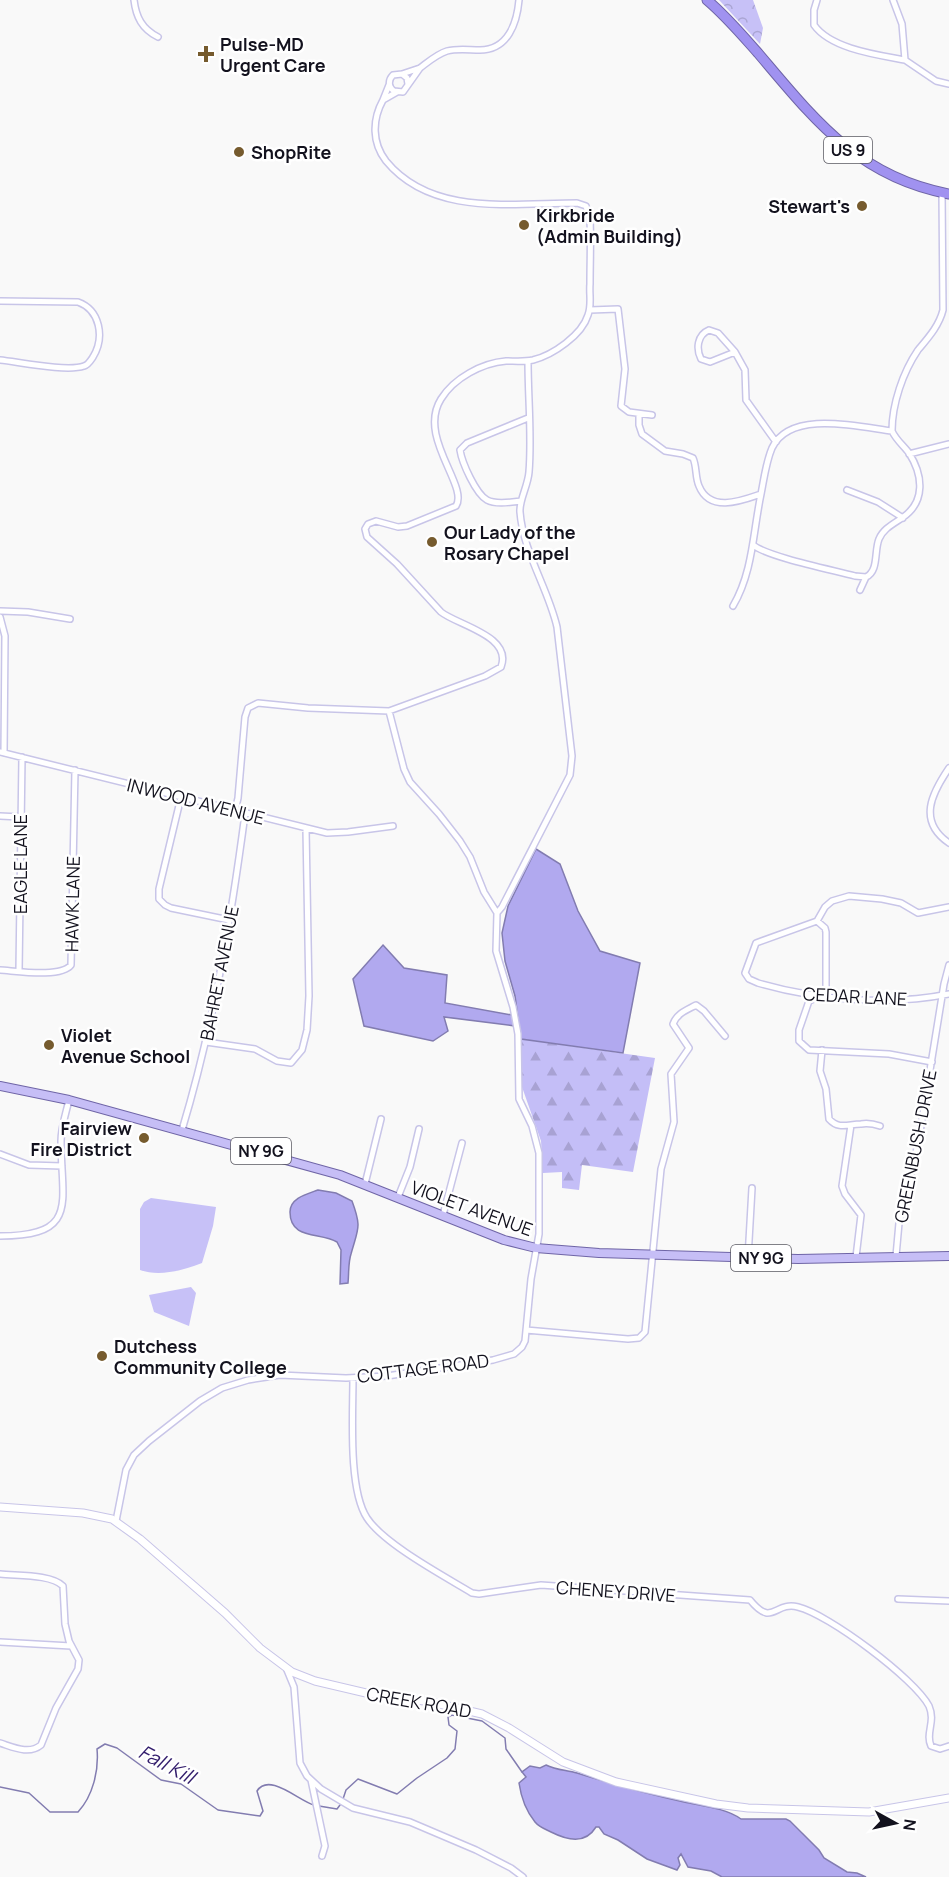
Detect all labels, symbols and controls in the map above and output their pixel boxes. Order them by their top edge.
place label: Pulse-MD Urgent Care [220,32,326,77]
marker: Pulse-MD Urgent Care [197,45,215,63]
road number: US 9 [824,137,872,163]
place label: ShopRite [251,140,332,164]
marker: ShopRite [232,145,246,159]
place label: Stewart's [768,194,850,218]
marker: Stewart's [855,199,869,213]
place label: Kirkbride (Admin Building) [536,203,683,248]
marker: Kirkbride (Admin Building) [517,218,531,232]
place label: Our Lady of the Rosary Chapel [444,520,576,565]
marker: Our Lady of the Rosary Chapel [425,535,439,549]
street label: INWOOD AVENUE [125,772,267,830]
street label: EAGLE LANE [8,814,32,914]
street label: HAWK LANE [59,856,85,952]
street label: BAHRET AVENUE [194,904,244,1042]
street label: CEDAR LANE [802,981,908,1011]
place label: Violet Avenue School [61,1023,190,1068]
marker: Violet Avenue School [42,1038,56,1052]
street label: GREENBUSH DRIVE [888,1067,942,1225]
place label: Fairview Fire District [31,1116,133,1161]
marker: Fairview Fire District [137,1131,151,1145]
road number: NY 9G [231,1138,291,1164]
street label: VIOLET AVENUE [408,1175,536,1241]
road number: NY 9G [731,1245,791,1271]
place label: Dutchess Community College [114,1334,287,1379]
street label: COTTAGE ROAD [356,1348,490,1388]
marker: Dutchess Community College [95,1349,109,1363]
street label: CHENEY DRIVE [555,1575,677,1607]
street label: CREEK ROAD [365,1681,473,1723]
water label: Fall Kill [134,1738,202,1791]
north arrow [865,1793,925,1853]
text: N [898,1818,922,1832]

